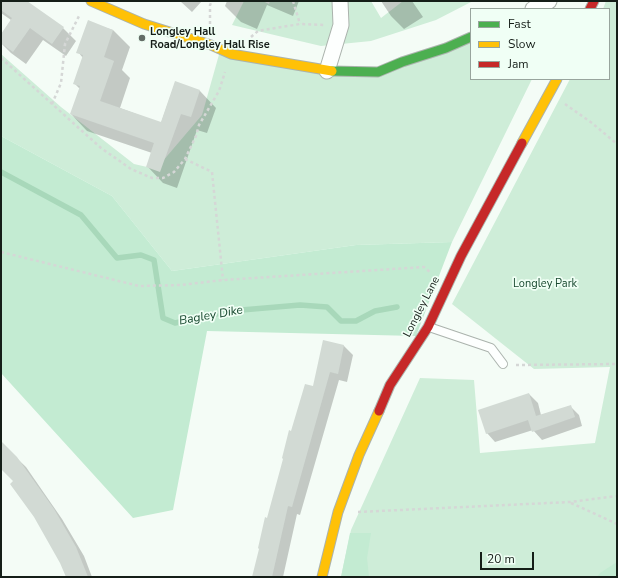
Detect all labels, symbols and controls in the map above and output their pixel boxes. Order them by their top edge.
legend [470,8,610,80]
text: Fast [508,16,531,32]
place label: Longley Hall Road/Longley Hall Rise [150,25,270,51]
marker: Longley Hall Road/Longley Hall Rise [137,33,147,43]
text: Slow [508,36,536,52]
text: Jam [508,56,529,72]
street label: Longley Lane [401,275,443,339]
park label: Longley Park [513,277,577,291]
water label: Bagley Dike [178,303,244,329]
scale bar [482,544,536,570]
text: 20 m [487,551,515,567]

